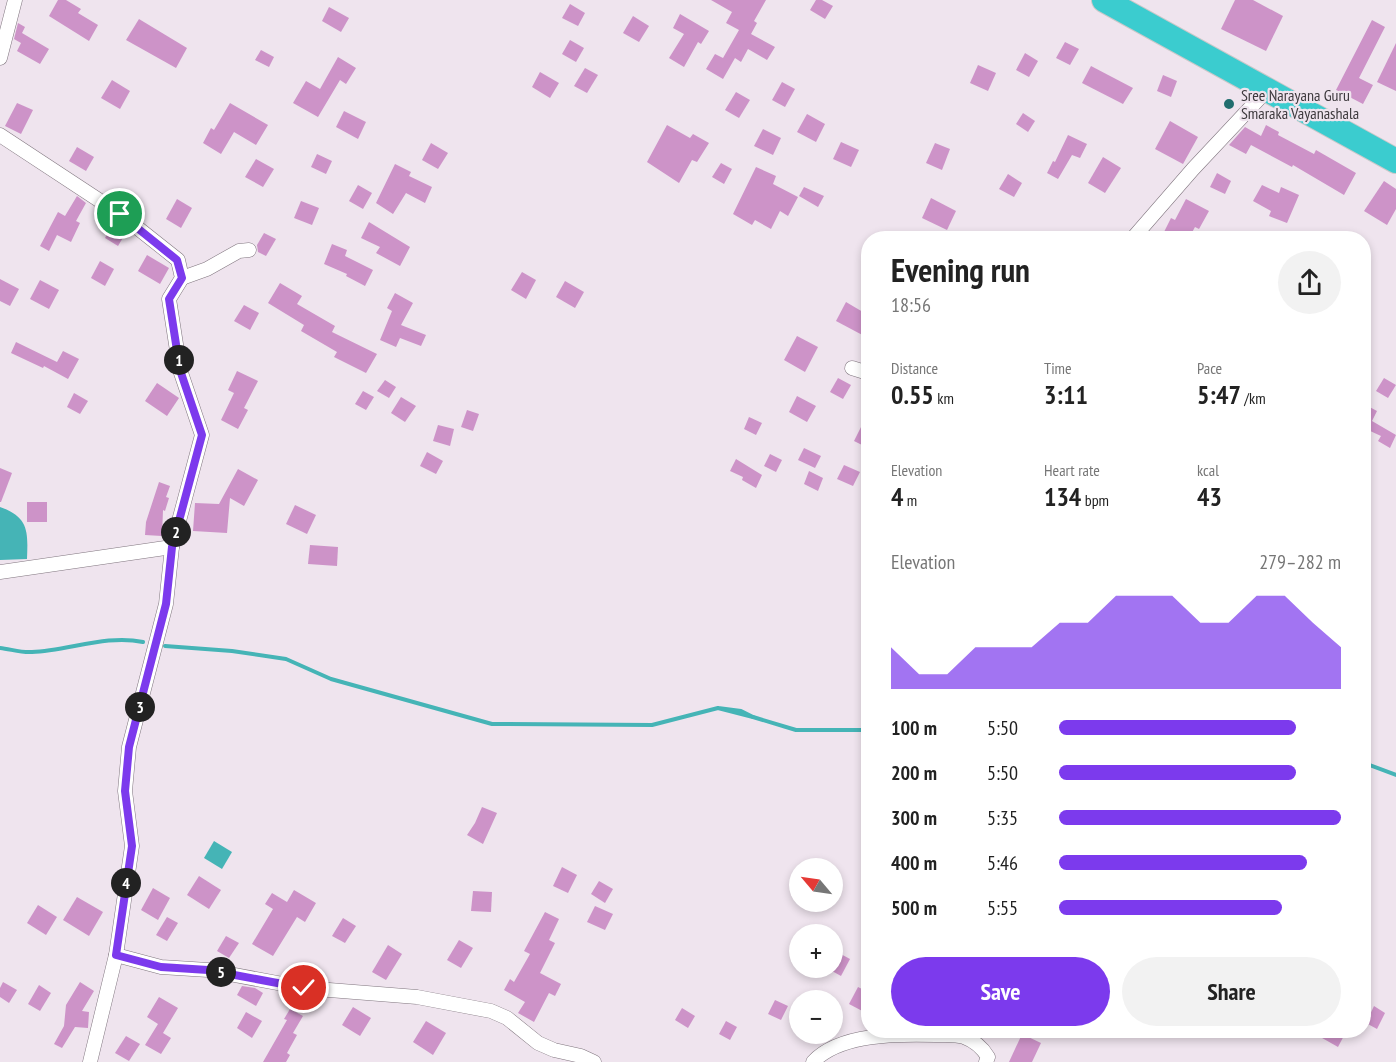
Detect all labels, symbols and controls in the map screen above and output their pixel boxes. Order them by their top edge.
place label: Sree Narayana Guru Smaraka Vayanashala [1241,85,1359,123]
marker: Sree Narayana Guru Smaraka Vayanashala [1222,97,1236,111]
pin [94,188,145,239]
icon: arrive [103,197,136,230]
text: Evening run [891,248,1030,291]
button: share [1278,251,1341,314]
text: 18:56 [891,292,931,318]
pin: 1 [164,345,194,375]
text: 1 [175,350,183,370]
text: Distance [891,358,938,378]
text: Time [1044,358,1072,378]
text: Pace [1197,358,1222,378]
text: 0.55 [891,378,934,411]
text: 3:11 [1044,378,1088,411]
text: 5:47 [1197,378,1241,411]
text: km [934,388,954,408]
text: /km [1241,388,1266,408]
text: Elevation [891,460,942,480]
text: Heart rate [1044,460,1100,480]
text: kcal [1197,460,1219,480]
text: 4 [891,480,903,513]
text: 134 [1044,480,1081,513]
text: 43 [1197,480,1222,513]
text: m [903,490,917,510]
text: bpm [1081,490,1109,510]
pin: 2 [161,517,191,547]
text: 2 [172,522,180,542]
text: Elevation [891,549,955,575]
text: 279–282 m [1259,549,1341,575]
pin: 3 [125,692,155,722]
text: 3 [136,697,144,717]
text: 100 m [891,715,937,741]
text: 5:50 [987,715,1018,741]
text: 200 m [891,760,937,786]
text: 5:50 [987,760,1018,786]
text: 300 m [891,805,937,831]
text: 5:35 [987,805,1018,831]
text: 400 m [891,850,937,876]
text: 5:46 [987,850,1018,876]
north arrow [789,858,843,912]
map controls [789,858,843,1044]
pin: 4 [111,868,141,898]
text: 4 [122,873,130,893]
text: 500 m [891,895,937,921]
text: 5:55 [987,895,1018,921]
button: + [789,924,843,978]
pin: 5 [206,957,236,987]
button: Save [891,957,1110,1026]
button: Share [1122,957,1341,1026]
text: 5 [217,962,225,982]
pin [278,962,329,1013]
icon: check [287,971,320,1004]
button: − [789,990,843,1044]

